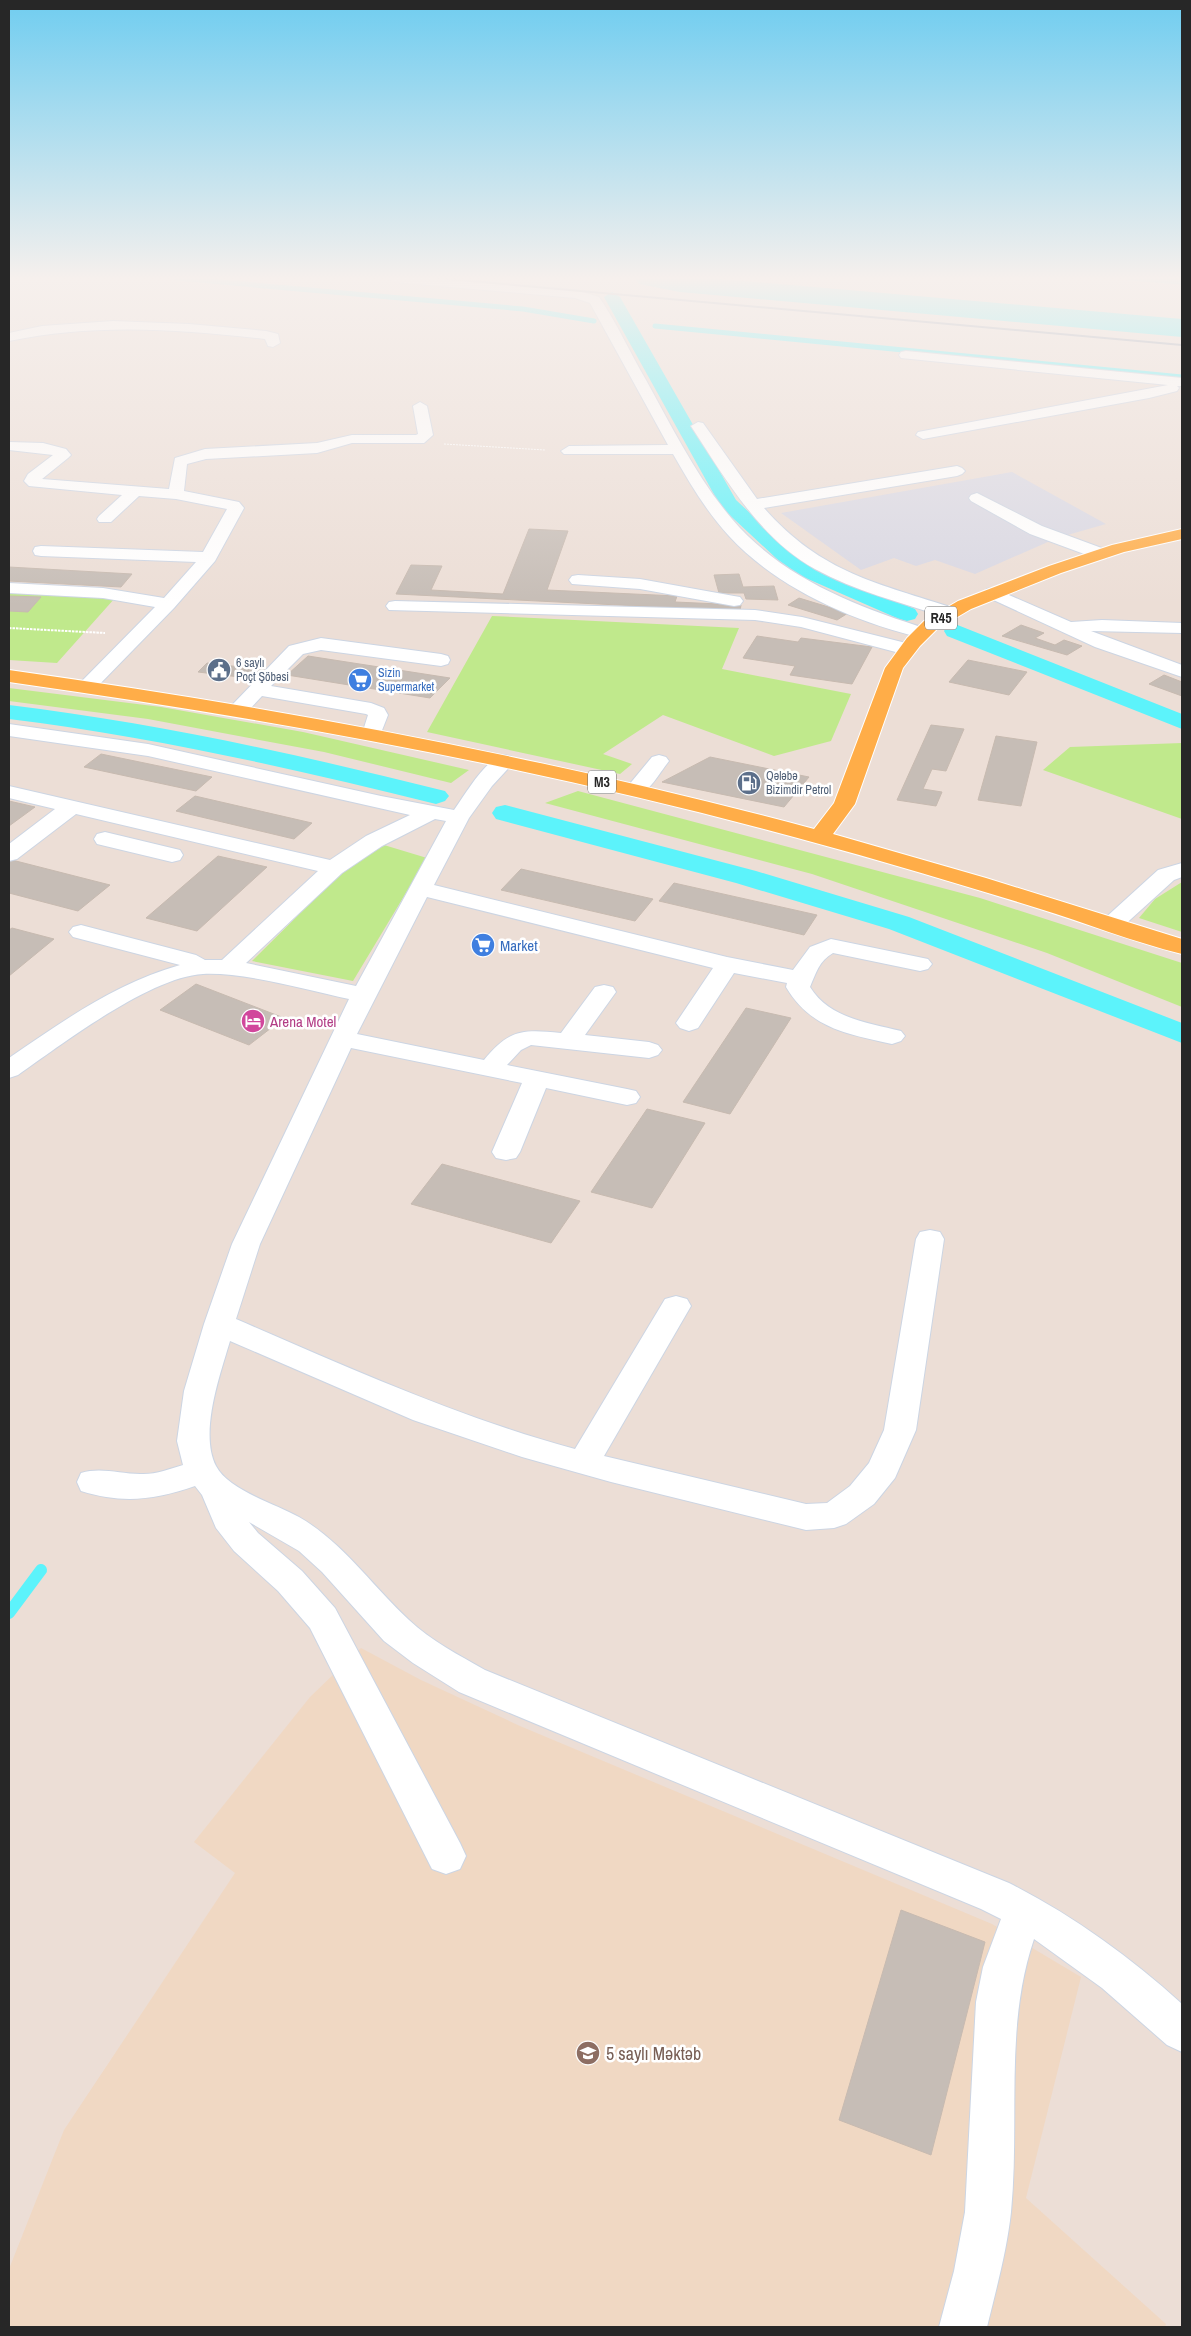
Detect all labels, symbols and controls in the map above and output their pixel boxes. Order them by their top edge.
road number: R45 [925,606,957,630]
place label: 6 saylı Poçt Şöbəsi [236,655,289,685]
public building icon: 6 saylı Poçt Şöbəsi [206,657,232,683]
place label: Sizin Supermarket [378,665,435,695]
supermarket icon: Sizin Supermarket [347,667,373,693]
place label: Qələbə Bizimdir Petrol [766,768,831,798]
road number: M3 [588,770,616,794]
fuel station icon: Qələbə Bizimdir Petrol [736,770,762,796]
supermarket icon: Market [470,932,496,958]
place label: Market [500,935,538,956]
hotel icon: Arena Motel [240,1008,266,1034]
place label: Arena Motel [269,1011,336,1032]
school or university icon: 5 saylı Məktəb [575,2040,601,2066]
place label: 5 saylı Məktəb [606,2041,701,2066]

